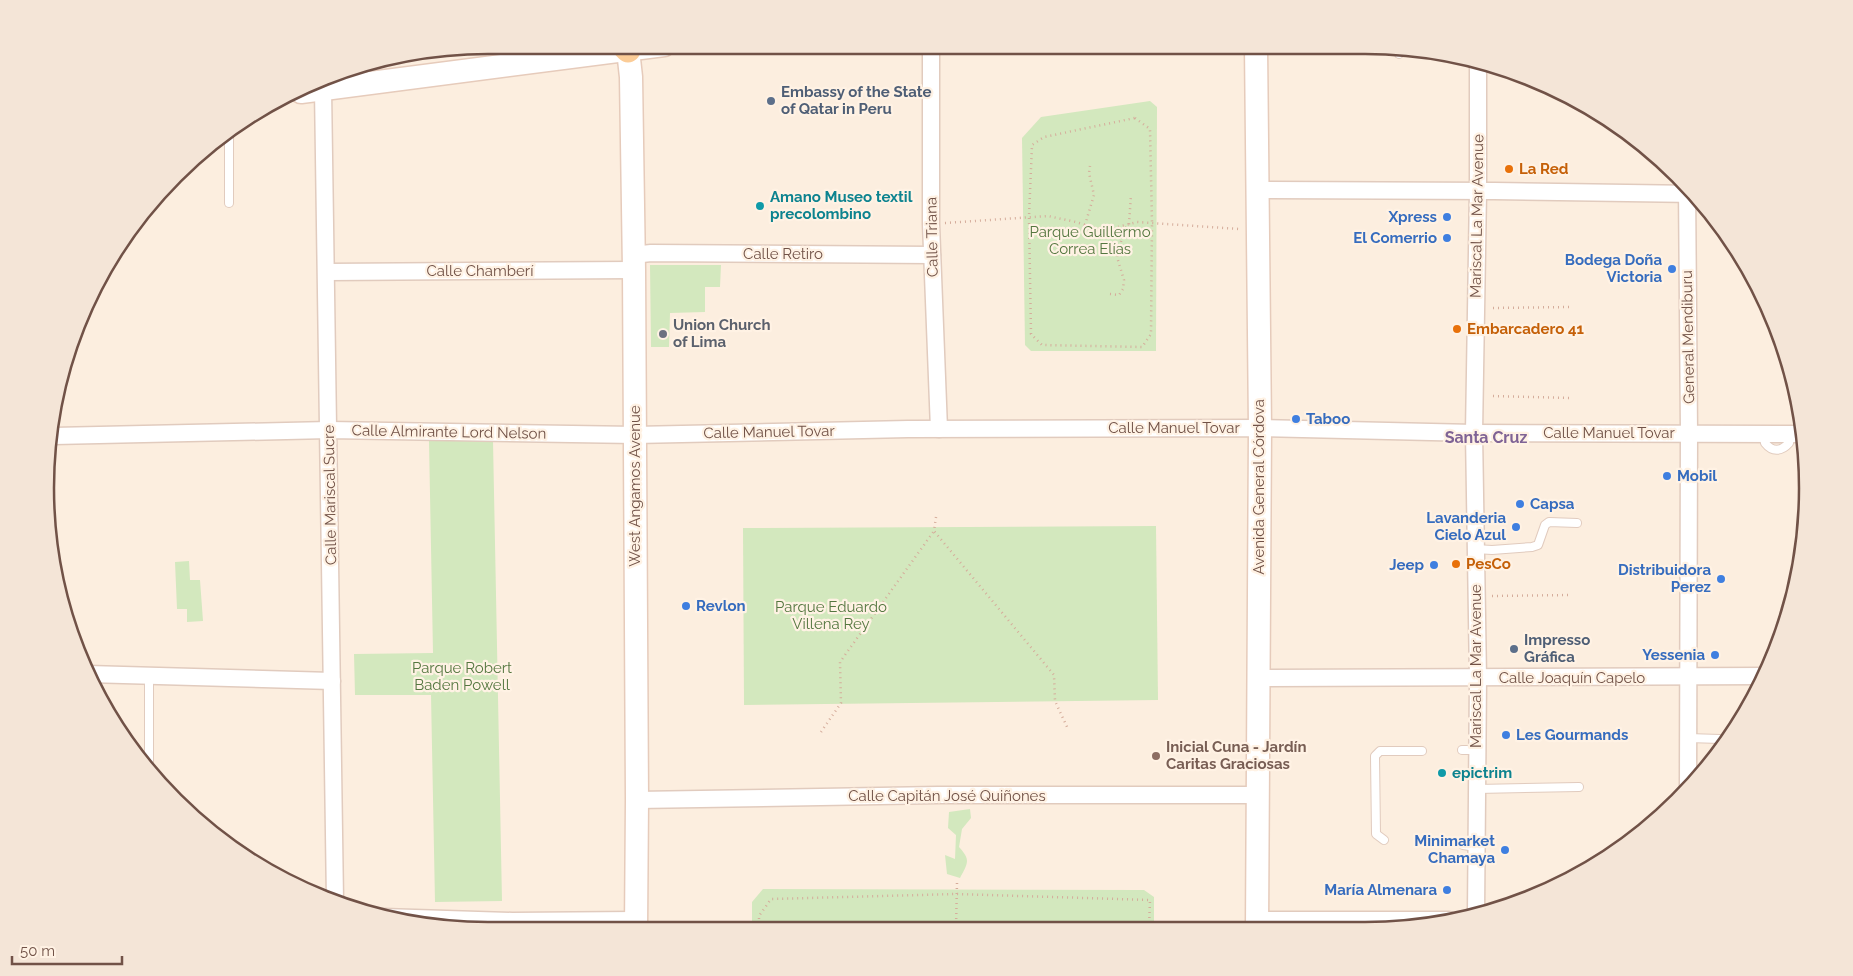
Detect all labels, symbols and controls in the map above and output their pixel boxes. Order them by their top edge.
place label: Embassy of the State of Qatar in Peru [781,83,931,118]
marker: Embassy of the State of Qatar in Peru [765,95,777,107]
street label: Mariscal La Mar Avenue [1467,134,1487,298]
place label: La Red [1519,160,1569,178]
marker: La Red [1503,163,1515,175]
place label: Amano Museo textil precolombino [770,188,913,223]
street label: Calle Triana [922,197,942,277]
marker: Amano Museo textil precolombino [754,200,766,212]
place label: Xpress [1387,208,1437,226]
marker: Xpress [1441,211,1453,223]
park label: Parque Guillermo Correa Elías [1029,223,1151,258]
place label: El Comerrio [1353,229,1437,247]
marker: El Comerrio [1441,232,1453,244]
street label: Calle Retiro [743,245,823,263]
place label: Bodega Doña Victoria [1565,251,1662,286]
street label: Calle Chamberí [427,262,534,280]
marker: Bodega Doña Victoria [1666,263,1678,275]
street label: General Mendiburu [1678,270,1698,404]
place label: Union Church of Lima [673,316,771,351]
place label: Embarcadero 41 [1467,320,1584,338]
marker: Embarcadero 41 [1451,323,1463,335]
marker: Union Church of Lima [657,328,669,340]
street label: Avenida General Córdova [1250,399,1268,575]
street label: West Angamos Avenue [626,405,644,567]
place label: Taboo [1306,410,1350,428]
marker: Taboo [1290,413,1302,425]
street label: Calle Manuel Tovar [1108,419,1240,437]
street label: Calle Almirante Lord Nelson [352,421,546,443]
street label: Calle Manuel Tovar [703,422,836,442]
street label: Calle Manuel Tovar [1543,424,1675,442]
street label: Calle Mariscal Sucre [320,425,340,565]
district label: Santa Cruz [1445,428,1527,447]
place label: Mobil [1677,467,1717,485]
marker: Mobil [1661,470,1673,482]
place label: Capsa [1530,495,1575,513]
marker: Capsa [1514,498,1526,510]
place label: Lavanderia Cielo Azul [1426,509,1506,544]
marker: Lavanderia Cielo Azul [1510,521,1522,533]
place label: PesCo [1466,555,1511,573]
place label: Jeep [1389,556,1424,574]
marker: PesCo [1450,558,1462,570]
marker: Jeep [1428,559,1440,571]
place label: Distribuidora Perez [1618,561,1711,596]
marker: Distribuidora Perez [1715,573,1727,585]
street label: Mariscal La Mar Avenue [1467,584,1485,748]
place label: Revlon [696,597,746,615]
park label: Parque Eduardo Villena Rey [775,598,887,633]
marker: Revlon [680,600,692,612]
place label: Impresso Gráfica [1524,631,1590,666]
marker: Impresso Gráfica [1508,643,1520,655]
place label: Yessenia [1642,646,1705,664]
marker: Yessenia [1709,649,1721,661]
park label: Parque Robert Baden Powell [412,659,512,694]
street label: Calle Joaquín Capelo [1499,669,1645,687]
place label: Les Gourmands [1516,726,1628,744]
marker: Les Gourmands [1500,729,1512,741]
place label: Inicial Cuna - Jardín Caritas Graciosas [1166,738,1306,773]
marker: Inicial Cuna - Jardín Caritas Graciosas [1150,750,1162,762]
place label: epictrim [1452,764,1512,782]
marker: epictrim [1436,767,1448,779]
street label: Calle Capitán José Quiñones [848,787,1046,805]
place label: Minimarket Chamaya [1414,832,1495,867]
marker: Minimarket Chamaya [1499,844,1511,856]
place label: María Almenara [1324,881,1437,899]
marker: María Almenara [1441,884,1453,896]
scale bar [12,934,122,966]
text: 50 m [20,942,55,960]

